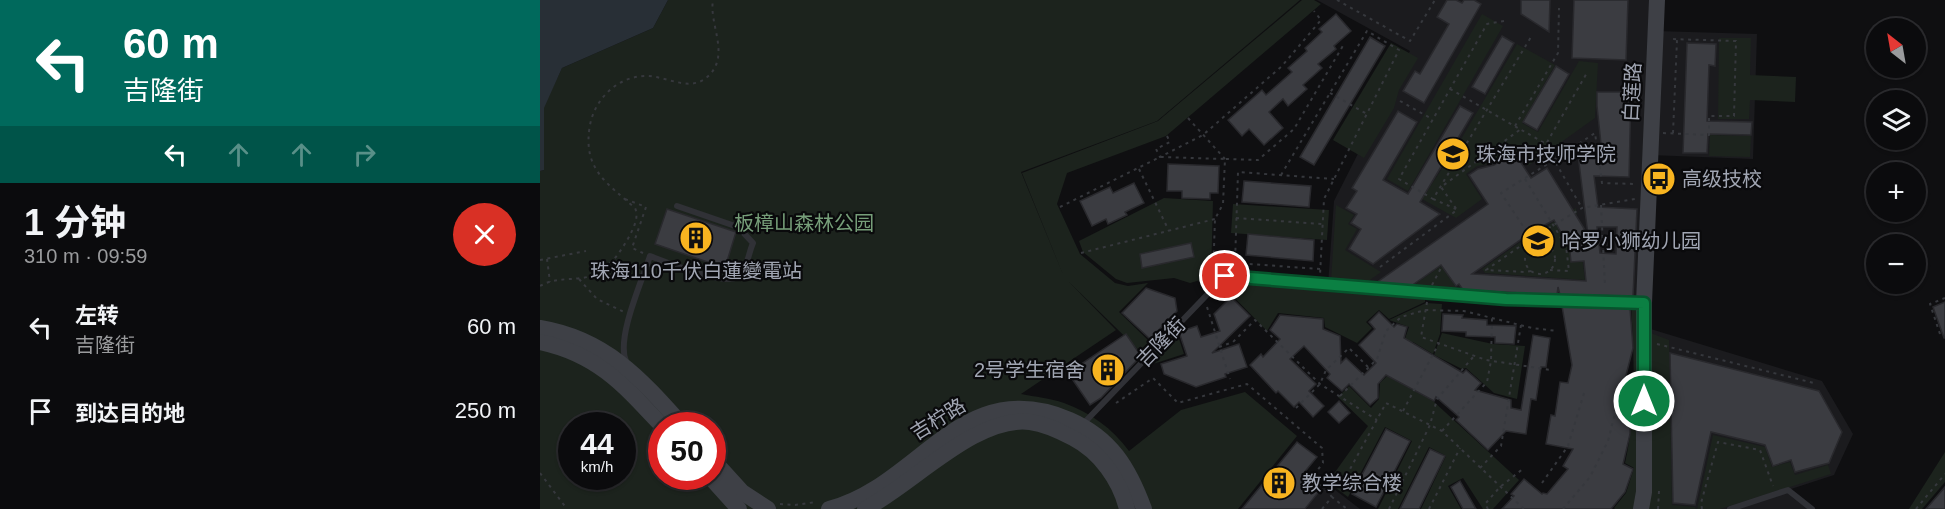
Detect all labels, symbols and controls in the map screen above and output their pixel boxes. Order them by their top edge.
north arrow [1866,18,1926,78]
map controls [1866,18,1926,294]
text: 60 m [123,20,219,67]
icon: left [24,24,102,102]
street label: 白莲路 [1619,61,1645,123]
text: 吉隆街 [123,76,204,106]
button: layers [1866,90,1926,150]
school or university icon: 珠海市技师学院 [1435,136,1471,172]
icon: left [159,138,192,171]
icon: ahead [222,138,255,171]
icon: ahead [285,138,318,171]
icon: right [348,138,381,171]
place label: 珠海市技师学院 [1476,143,1616,165]
bus stop icon: 高级技校 [1641,161,1677,197]
button: + [1866,162,1926,222]
place label: 高级技校 [1682,168,1762,190]
text: 1 分钟 [24,202,126,243]
button: close [453,203,516,266]
park label: 板樟山森林公园 [734,212,874,234]
building icon: 珠海110千伏白蓮變電站 [678,220,714,256]
school or university icon: 哈罗小狮幼儿园 [1520,223,1556,259]
place label: 哈罗小狮幼儿园 [1561,230,1701,252]
button: − [1866,234,1926,294]
text: 310 m · 09:59 [24,245,147,267]
pin [1199,250,1250,301]
icon: arrive [1208,259,1241,292]
place label: 珠海110千伏白蓮變電站 [590,260,802,282]
text: 左转 [75,303,119,328]
icon: left [24,311,57,344]
street label: 吉隆街 [1132,313,1190,371]
text: 60 m [467,314,516,339]
text: 吉隆街 [75,334,135,356]
building icon: 2号学生宿舍 [1090,352,1126,388]
place label: 2号学生宿舍 [974,359,1085,381]
position arrow [1612,369,1676,433]
street label: 吉柠路 [907,394,969,444]
icon: arrive [24,395,57,428]
text: 250 m [455,398,516,423]
text: 到达目的地 [75,401,185,426]
speed limit sign: 50 [648,412,726,490]
text: 44 [580,427,614,460]
text: km/h [581,458,613,475]
building icon: 教学综合楼 [1261,465,1297,501]
place label: 教学综合楼 [1302,472,1402,494]

